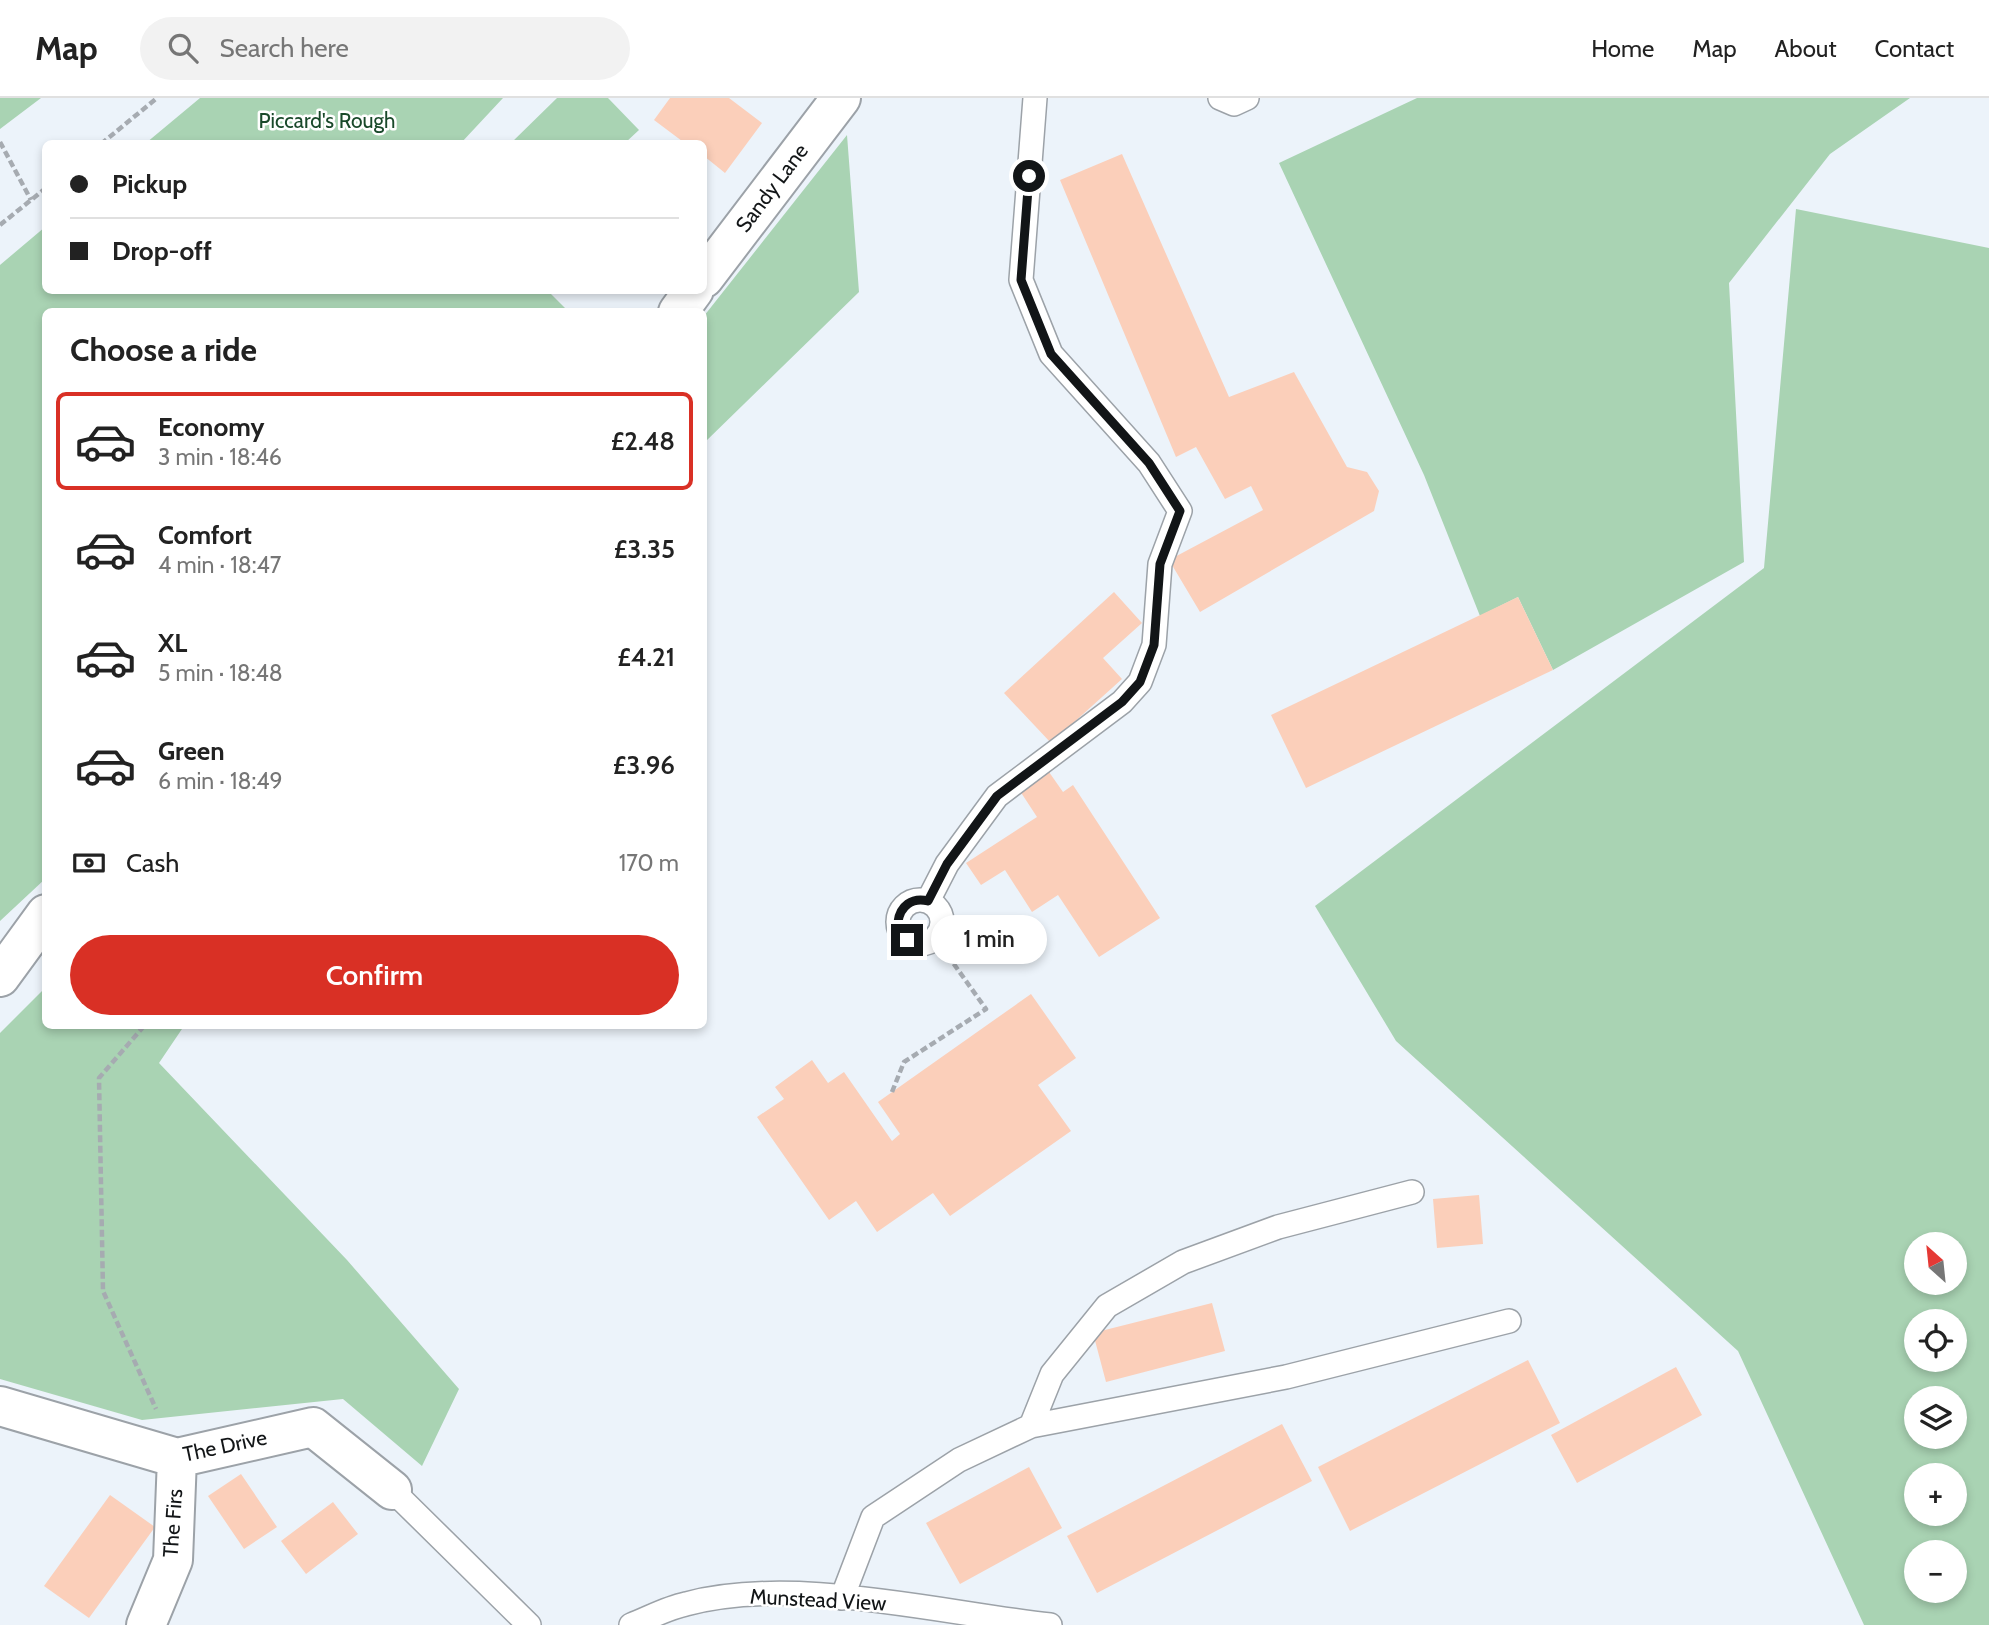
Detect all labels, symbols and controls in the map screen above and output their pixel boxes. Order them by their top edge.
search box [140,17,630,80]
text: Map [35,28,98,68]
icon: search [164,29,202,67]
text: Search here [220,32,349,64]
text: Home [1591,34,1654,63]
text: Map [1692,34,1737,63]
text: About [1775,34,1837,63]
text: Contact [1875,34,1954,63]
park label: Piccard's Rough [259,108,395,133]
street label: Sandy Lane [730,138,813,237]
route start [1013,160,1045,192]
text: Pickup [112,168,187,200]
text: Drop-off [112,235,212,267]
text: Choose a ride [70,330,257,369]
icon: car [74,410,137,473]
text: Economy [158,411,264,443]
text: £2.48 [611,425,675,457]
text: 3 min · 18:46 [158,443,282,471]
icon: car [74,518,137,581]
text: Comfort [158,519,252,551]
text: £3.35 [614,533,675,565]
text: 4 min · 18:47 [158,551,281,579]
icon: car [74,626,137,689]
text: XL [158,627,187,659]
text: £4.21 [617,641,675,673]
text: 5 min · 18:48 [158,659,283,687]
icon: car [74,734,137,797]
text: Green [158,735,225,767]
text: £3.96 [613,749,675,781]
text: 6 min · 18:49 [158,767,283,795]
icon: cash [70,844,108,882]
text: Cash [126,847,179,879]
text: 170 m [619,849,679,877]
callout: 1 min [932,916,1047,964]
route end [891,924,923,956]
text: 1 min [963,925,1015,953]
button: Confirm [70,935,679,1015]
north arrow [1904,1232,1967,1295]
map controls [1904,1232,1967,1603]
button: locate [1904,1309,1967,1372]
button: layers [1904,1386,1967,1449]
street label: The Drive [181,1424,269,1467]
button: + [1904,1463,1967,1526]
street label: The Firs [158,1488,187,1558]
button: − [1904,1540,1967,1603]
street label: Munstead View [749,1583,887,1616]

